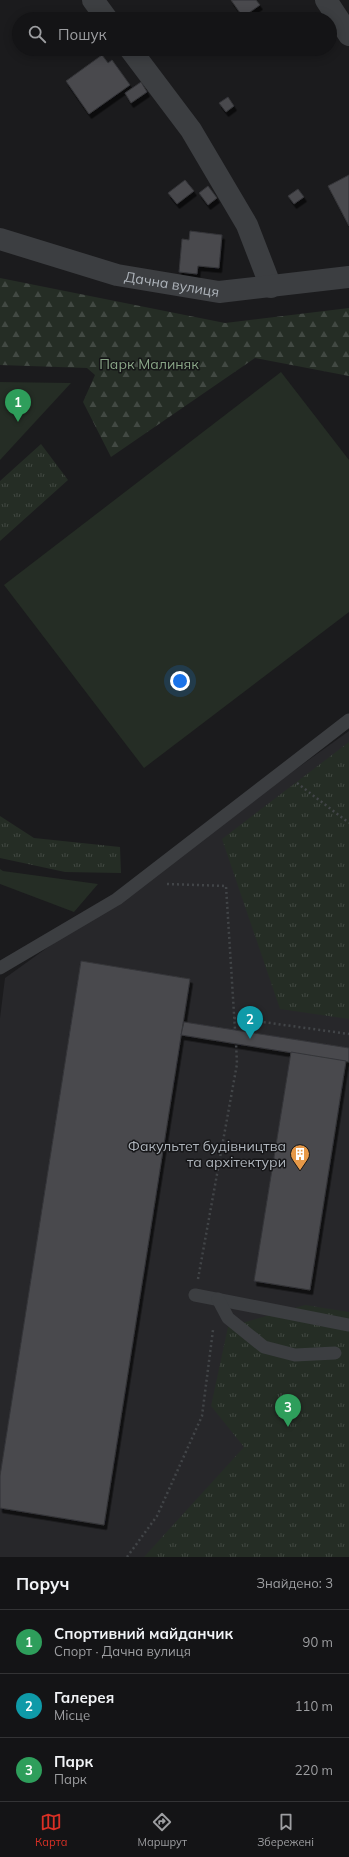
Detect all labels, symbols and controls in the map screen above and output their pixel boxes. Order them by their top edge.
search box [12,12,337,56]
icon: search [26,23,48,45]
text: Пошук [58,25,107,44]
street label: Дачна вулиця [123,267,221,301]
park label: Парк Малиняк [99,355,199,373]
pin: 1 [5,389,31,422]
your location [170,671,190,691]
pin: 2 [237,1006,263,1039]
place label: Факультет будівництва та архітектури [128,1137,286,1171]
building icon: Факультет будівництва та архітектури [289,1143,311,1171]
pin: 3 [275,1394,301,1427]
text: Поруч [16,1573,69,1594]
text: Знайдено: 3 [256,1575,333,1591]
text: Спортивний майданчик [54,1624,233,1643]
text: 1 [25,1634,33,1650]
text: 90 m [303,1634,333,1650]
text: Спорт · Дачна вулиця [54,1643,191,1659]
text: Галерея [54,1688,114,1707]
text: 2 [25,1698,33,1714]
text: 110 m [295,1698,333,1714]
text: Місце [54,1707,90,1723]
text: Парк [54,1752,93,1771]
text: 3 [25,1762,33,1778]
text: 220 m [295,1762,333,1778]
text: Парк [54,1771,87,1787]
tab: Карта [35,1811,67,1849]
tab: Маршрут [138,1811,187,1849]
tab: Збережені [257,1811,314,1849]

